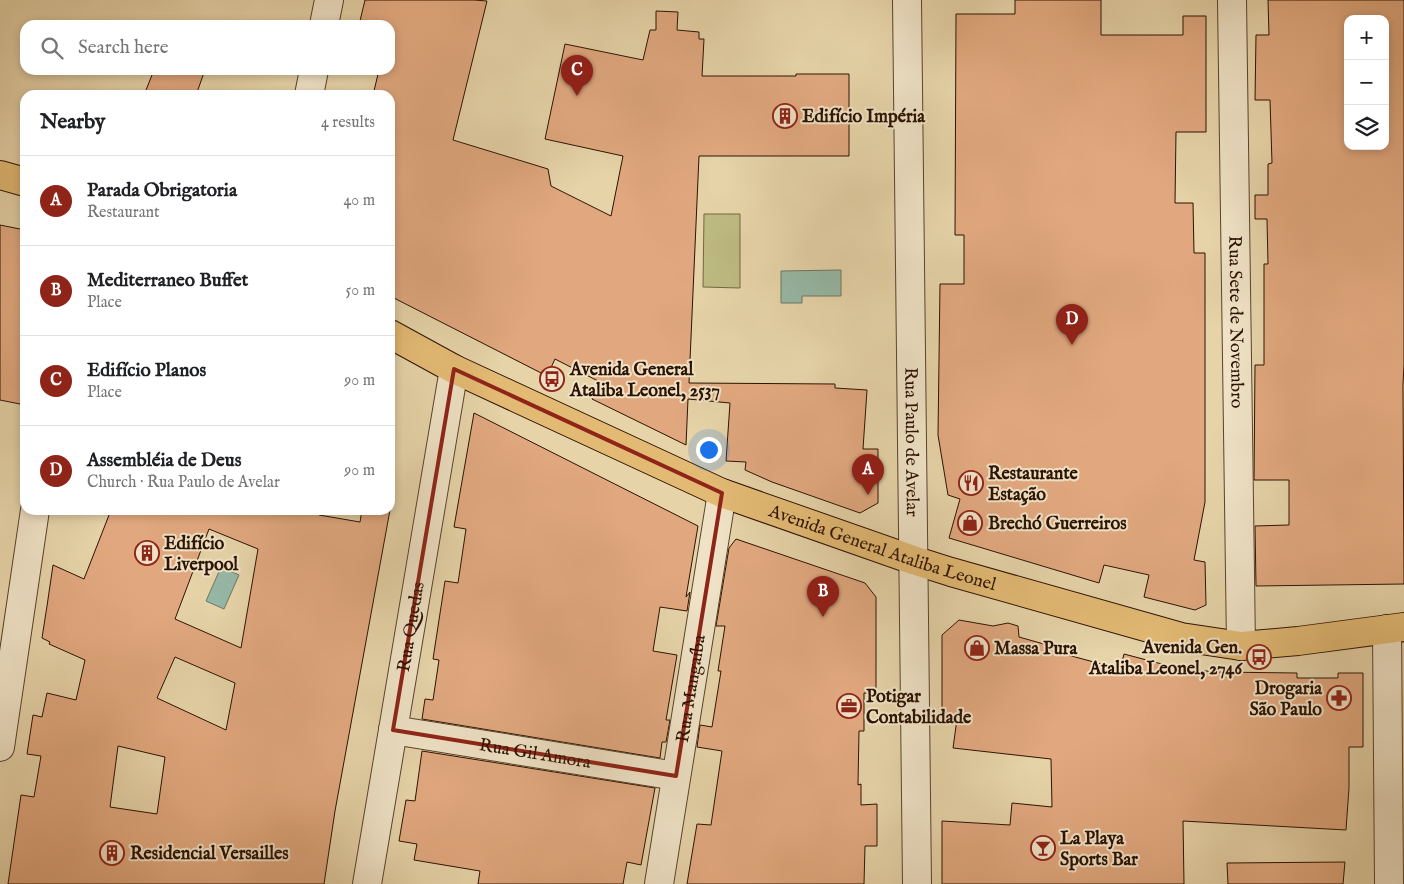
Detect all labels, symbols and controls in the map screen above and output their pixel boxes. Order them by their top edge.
map controls [1344,15,1389,150]
button: + [1344,15,1389,60]
search box [20,20,395,75]
icon: search [38,34,66,62]
text: Search here [78,36,169,60]
pin: C [561,55,593,96]
button: − [1344,60,1389,105]
building icon: Edifício Impéria [772,103,798,129]
button: layers [1344,105,1389,150]
place label: Edifício Impéria [802,106,926,129]
text: Nearby [40,109,105,136]
text: 4 results [321,113,375,133]
text: Parada Obrigatoria [87,179,237,203]
text: A [51,191,61,211]
text: 40 m [343,191,375,211]
text: Restaurant [87,203,160,223]
street label: Rua Sete de Novembro [1222,235,1248,409]
text: Mediterraneo Buffet [87,269,248,293]
text: B [51,281,61,301]
text: 50 m [346,281,375,301]
text: Place [87,293,122,313]
pin: D [1056,304,1088,345]
text: Edifício Planos [87,359,206,383]
place label: Avenida General Ataliba Leonel, 2537 [569,359,720,403]
bus stop icon: Avenida General Ataliba Leonel, 2537 [539,366,565,392]
street label: Rua Paulo de Avelar [898,367,923,517]
text: C [50,371,62,391]
text: 90 m [344,371,375,391]
text: Place [87,383,122,403]
your location [696,437,722,463]
text: Assembléia de Deus [87,449,241,473]
pin: A [852,454,884,495]
text: D [50,461,62,481]
text: 90 m [344,461,375,481]
place label: Restaurante Estação [988,463,1079,507]
restaurant icon: Restaurante Estação [958,470,984,496]
text: Church · Rua Paulo de Avelar [87,473,280,493]
street label: Avenida General Ataliba Leonel [765,500,999,597]
shop icon: Brechó Guerreiros [957,510,983,536]
place label: Brechó Guerreiros [988,513,1127,536]
place label: Edifício Liverpool [164,533,239,577]
building icon: Edifício Liverpool [134,540,160,566]
pin: B [807,576,839,617]
street label: Rua Quedas [393,580,431,674]
street label: Rua Mangaíba [672,633,712,744]
shop icon: Massa Pura [964,635,990,661]
place label: Avenida Gen. Ataliba Leonel, 2746 [1088,637,1243,681]
place label: Massa Pura [994,638,1078,661]
bus stop icon: Avenida Gen. Ataliba Leonel, 2746 [1246,644,1272,670]
place label: Drogaria São Paulo [1249,678,1323,722]
pharmacy icon: Drogaria São Paulo [1326,685,1352,711]
place label: Potigar Contabilidade [866,686,972,730]
office icon: Potigar Contabilidade [836,693,862,719]
street label: Rua Gil Amora [477,734,593,775]
place label: La Playa Sports Bar [1060,828,1138,872]
bar icon: La Playa Sports Bar [1030,835,1056,861]
building icon: Residencial Versailles [99,840,125,866]
place label: Residencial Versailles [130,843,289,866]

